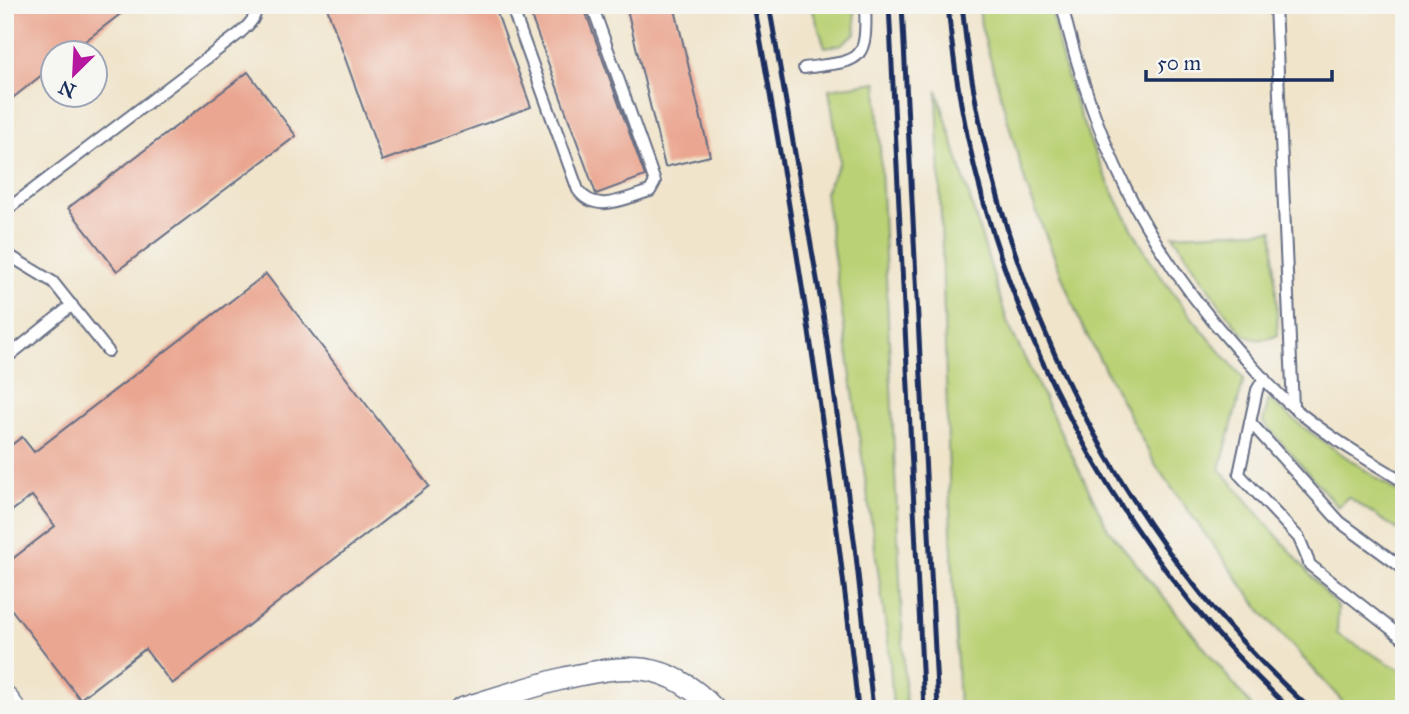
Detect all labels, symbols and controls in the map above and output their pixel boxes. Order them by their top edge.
north arrow [38,38,108,108]
scale bar [1146,38,1332,82]
text: 50 m [1157,50,1202,76]
text: N [55,75,79,103]

